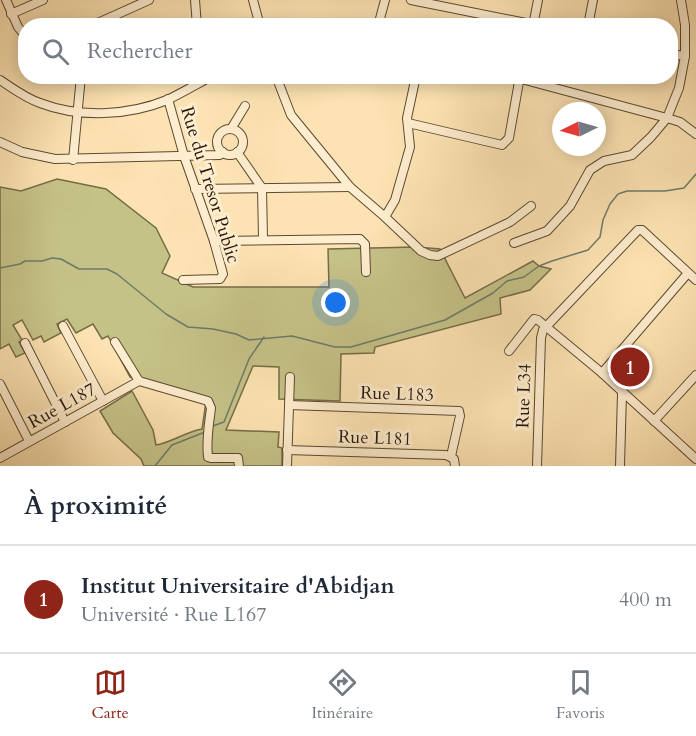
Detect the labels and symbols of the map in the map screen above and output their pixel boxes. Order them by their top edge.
north arrow [552,102,606,156]
street label: Rue du Tresor Public [174,104,246,266]
your location [321,288,350,317]
pin: 1 [610,344,650,389]
street label: Rue L34 [510,363,538,429]
street label: Rue L187 [24,377,100,435]
street label: Rue L183 [360,380,434,408]
street label: Rue L181 [338,424,412,452]

